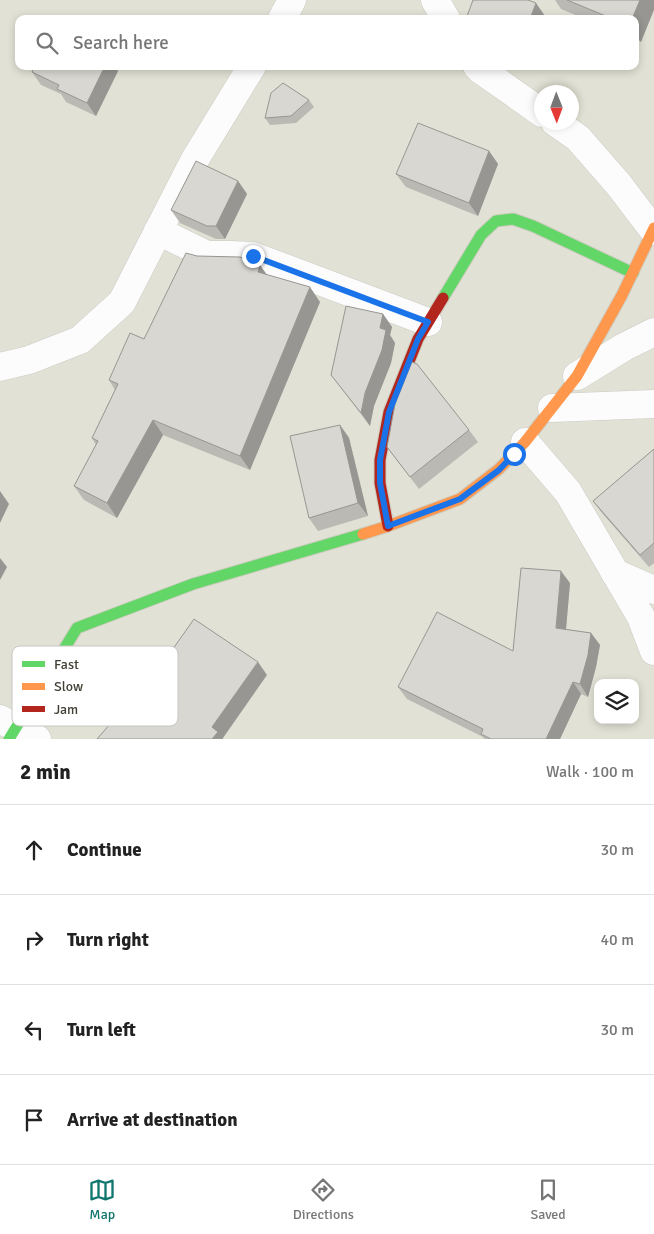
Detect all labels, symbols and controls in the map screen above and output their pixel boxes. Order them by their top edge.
search box [15,15,639,70]
icon: search [33,29,61,57]
text: Search here [73,31,169,55]
north arrow [534,85,579,130]
route end [242,245,265,268]
route start [503,443,526,466]
legend [12,646,178,726]
text: Fast [54,656,79,673]
text: Slow [54,678,83,695]
map controls [594,679,639,724]
button: layers [594,679,639,724]
text: Jam [54,701,78,718]
text: 2 min [20,759,71,785]
text: Walk · 100 m [546,762,634,782]
icon: ahead [20,836,48,864]
text: Continue [67,838,142,862]
text: 30 m [600,840,634,860]
icon: right [20,926,48,954]
text: Turn right [67,928,149,952]
text: 40 m [600,930,634,950]
icon: left [20,1016,48,1044]
text: Turn left [67,1018,136,1042]
text: 30 m [600,1020,634,1040]
icon: arrive [20,1106,48,1134]
text: Arrive at destination [67,1108,238,1132]
tab: Map [88,1176,116,1223]
tab: Directions [293,1176,354,1223]
tab: Saved [530,1176,566,1223]

